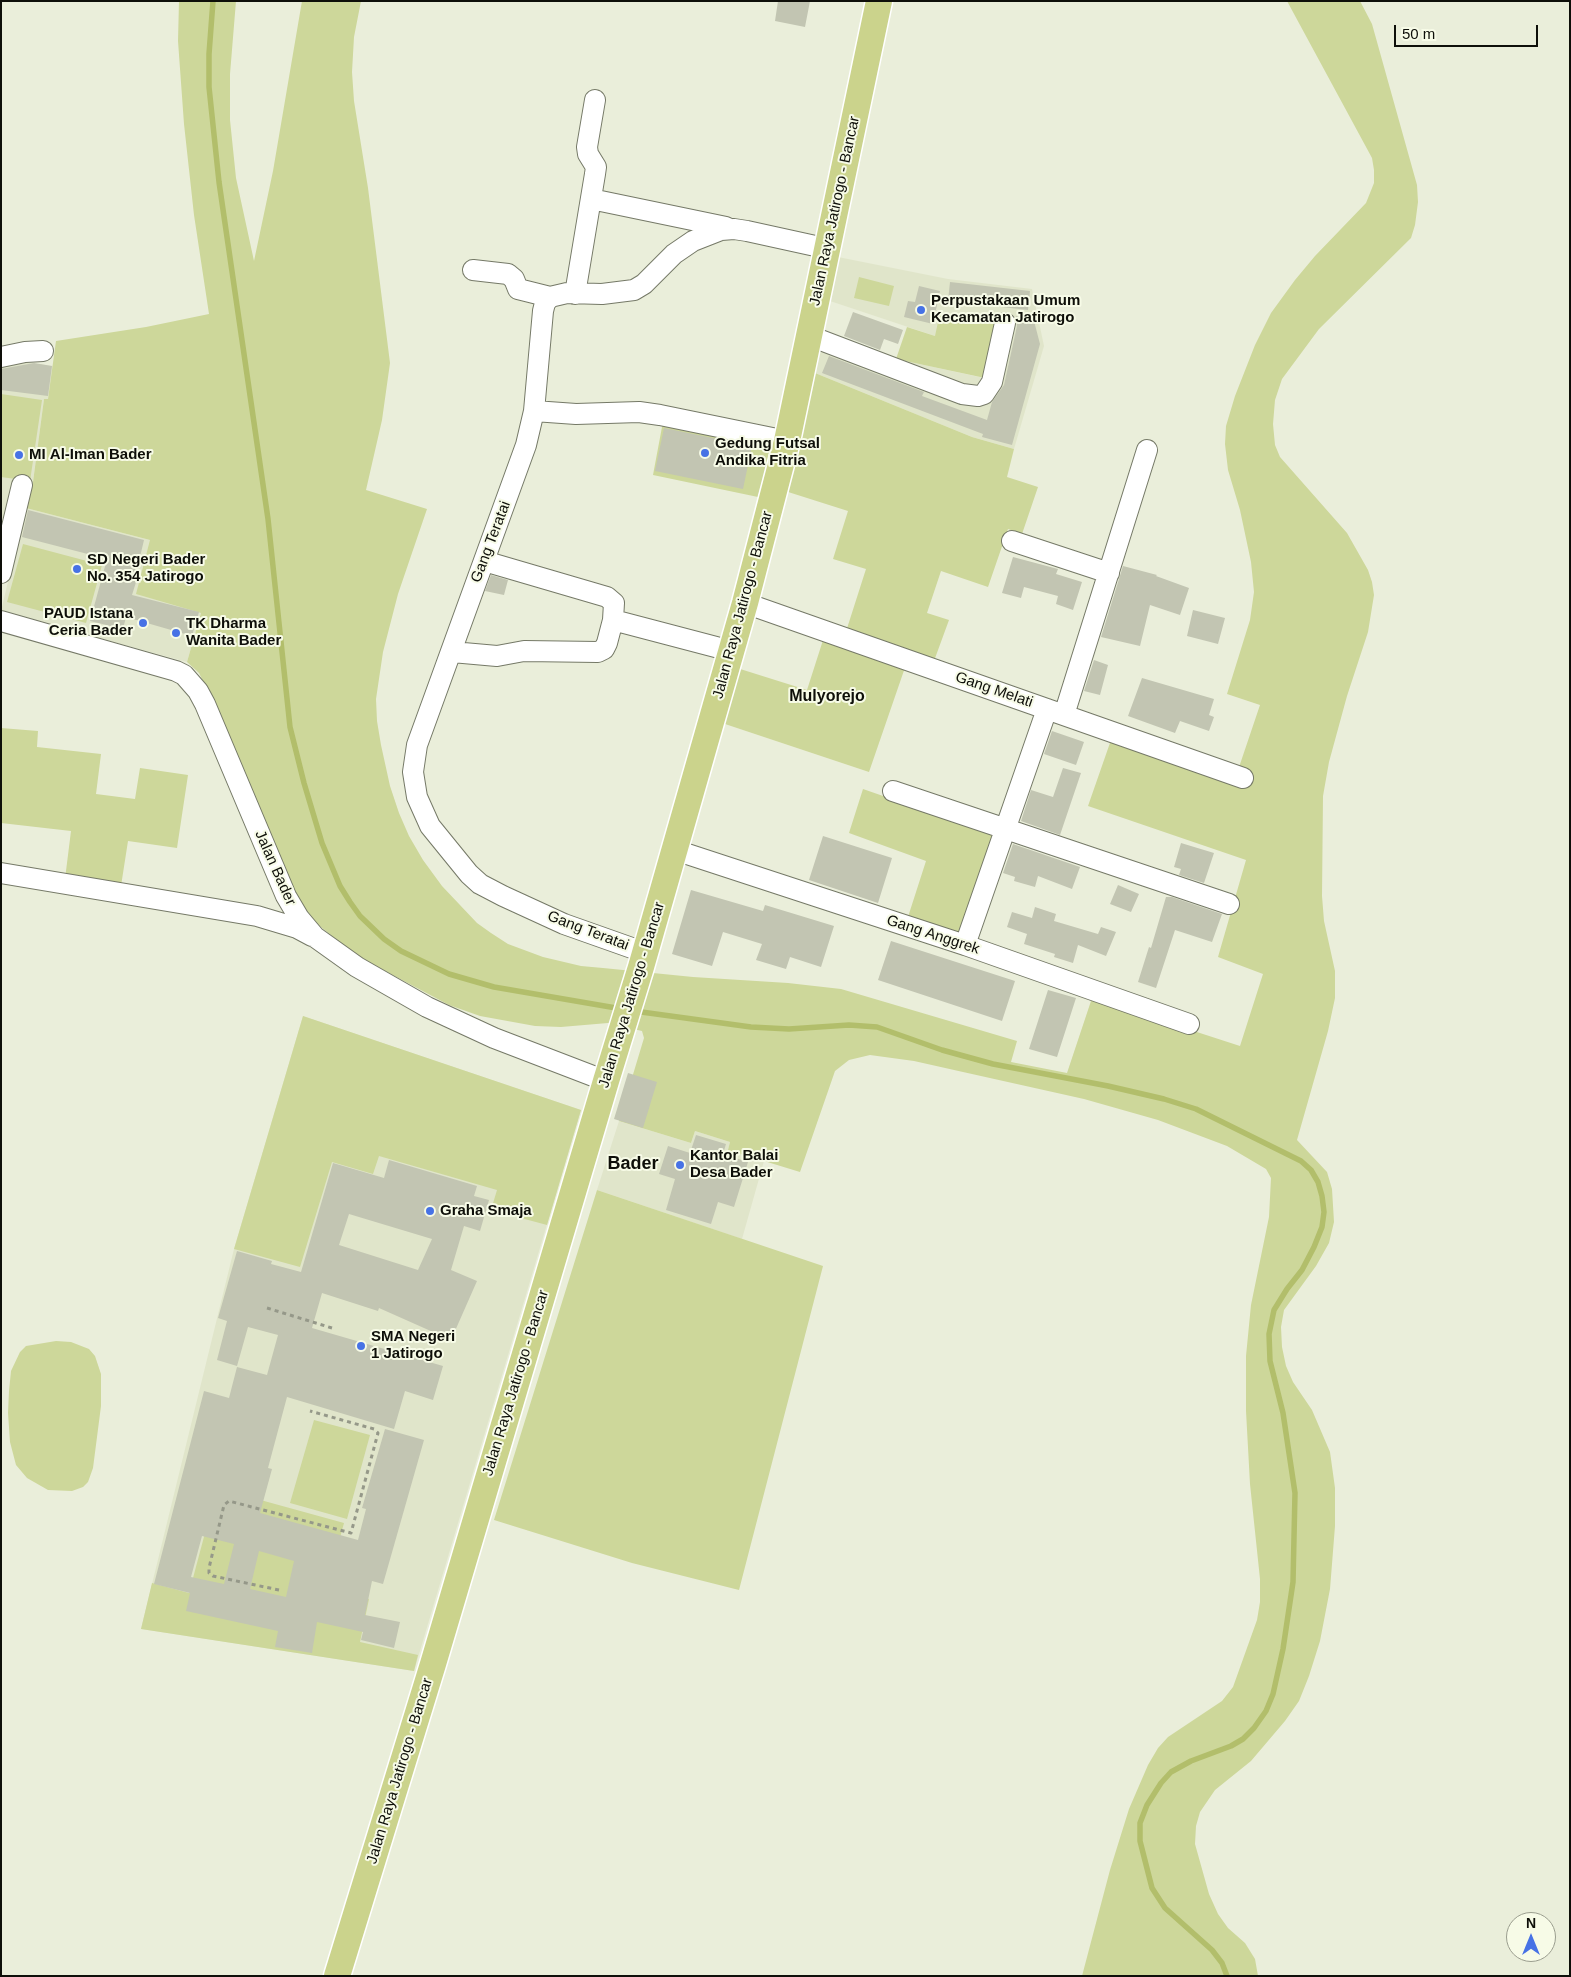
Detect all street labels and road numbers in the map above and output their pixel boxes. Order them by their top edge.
street label: Jalan Raya Jatirogo - Bancar [806,115,864,307]
street label: Gang Teratai [467,499,515,585]
street label: Jalan Raya Jatirogo - Bancar [709,509,777,701]
street label: Gang Melati [953,668,1035,712]
street label: Jalan Bader [250,828,300,908]
street label: Jalan Raya Jatirogo - Bancar [595,900,669,1090]
street label: Gang Teratai [545,907,631,955]
street label: Gang Anggrek [884,911,982,959]
street label: Jalan Raya Jatirogo - Bancar [479,1288,553,1478]
street label: Jalan Raya Jatirogo - Bancar [363,1676,437,1866]

